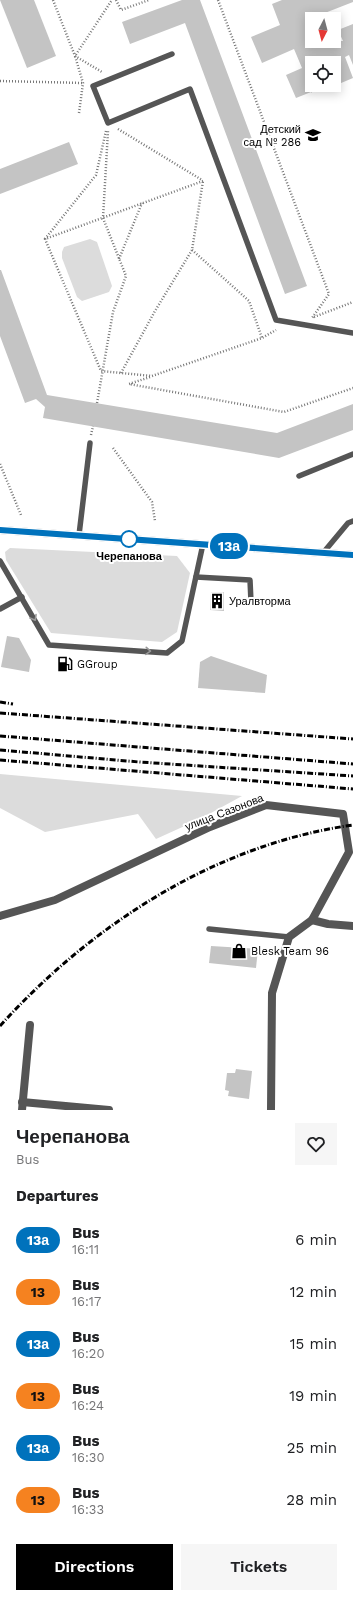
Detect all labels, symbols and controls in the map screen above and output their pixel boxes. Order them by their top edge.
north arrow [305,12,341,48]
map controls [305,12,341,92]
button: locate [305,56,341,92]
place label: Детский сад № 286 [244,123,301,149]
school or university icon: Детский сад № 286 [304,126,322,144]
marker: Черепанова [120,530,138,548]
line badge: 13а [206,533,252,559]
text: 13а [218,538,240,554]
place label: Черепанова [96,550,163,563]
building icon: Уралвторма [208,592,226,610]
place label: Уралвторма [229,595,291,608]
one-way arrow [29,614,36,621]
one-way arrow [145,647,151,656]
fuel station icon: GGroup [56,655,74,673]
place label: GGroup [77,658,118,671]
street label: улица Сазонова [183,791,266,833]
shop icon: Blesk Team 96 [230,942,248,960]
place label: Blesk Team 96 [251,945,329,958]
button: heart [295,1123,337,1165]
text: Черепанова [16,1125,129,1148]
text: Bus [16,1152,39,1167]
text: Departures [16,1187,99,1205]
text: Bus [72,1224,100,1242]
text: 6 min [295,1231,337,1249]
text: 13а [27,1232,49,1248]
text: 16:11 [72,1242,99,1257]
text: Bus [72,1276,100,1294]
text: 12 min [290,1283,337,1301]
text: 13 [31,1284,45,1300]
text: 16:17 [72,1294,101,1309]
text: Bus [72,1328,100,1346]
text: 15 min [290,1335,337,1353]
text: 13а [27,1336,49,1352]
text: 16:20 [72,1346,105,1361]
text: Bus [72,1380,100,1398]
text: 19 min [289,1387,337,1405]
text: 13 [31,1388,45,1404]
text: 16:24 [72,1398,104,1413]
text: Bus [72,1432,100,1450]
text: 25 min [287,1439,337,1457]
text: 13а [27,1440,49,1456]
text: 16:30 [72,1450,105,1465]
text: Bus [72,1484,100,1502]
text: 28 min [286,1491,337,1509]
text: 13 [31,1492,45,1508]
text: 16:33 [72,1502,104,1517]
button: Directions [16,1544,173,1590]
button: Tickets [181,1544,337,1590]

